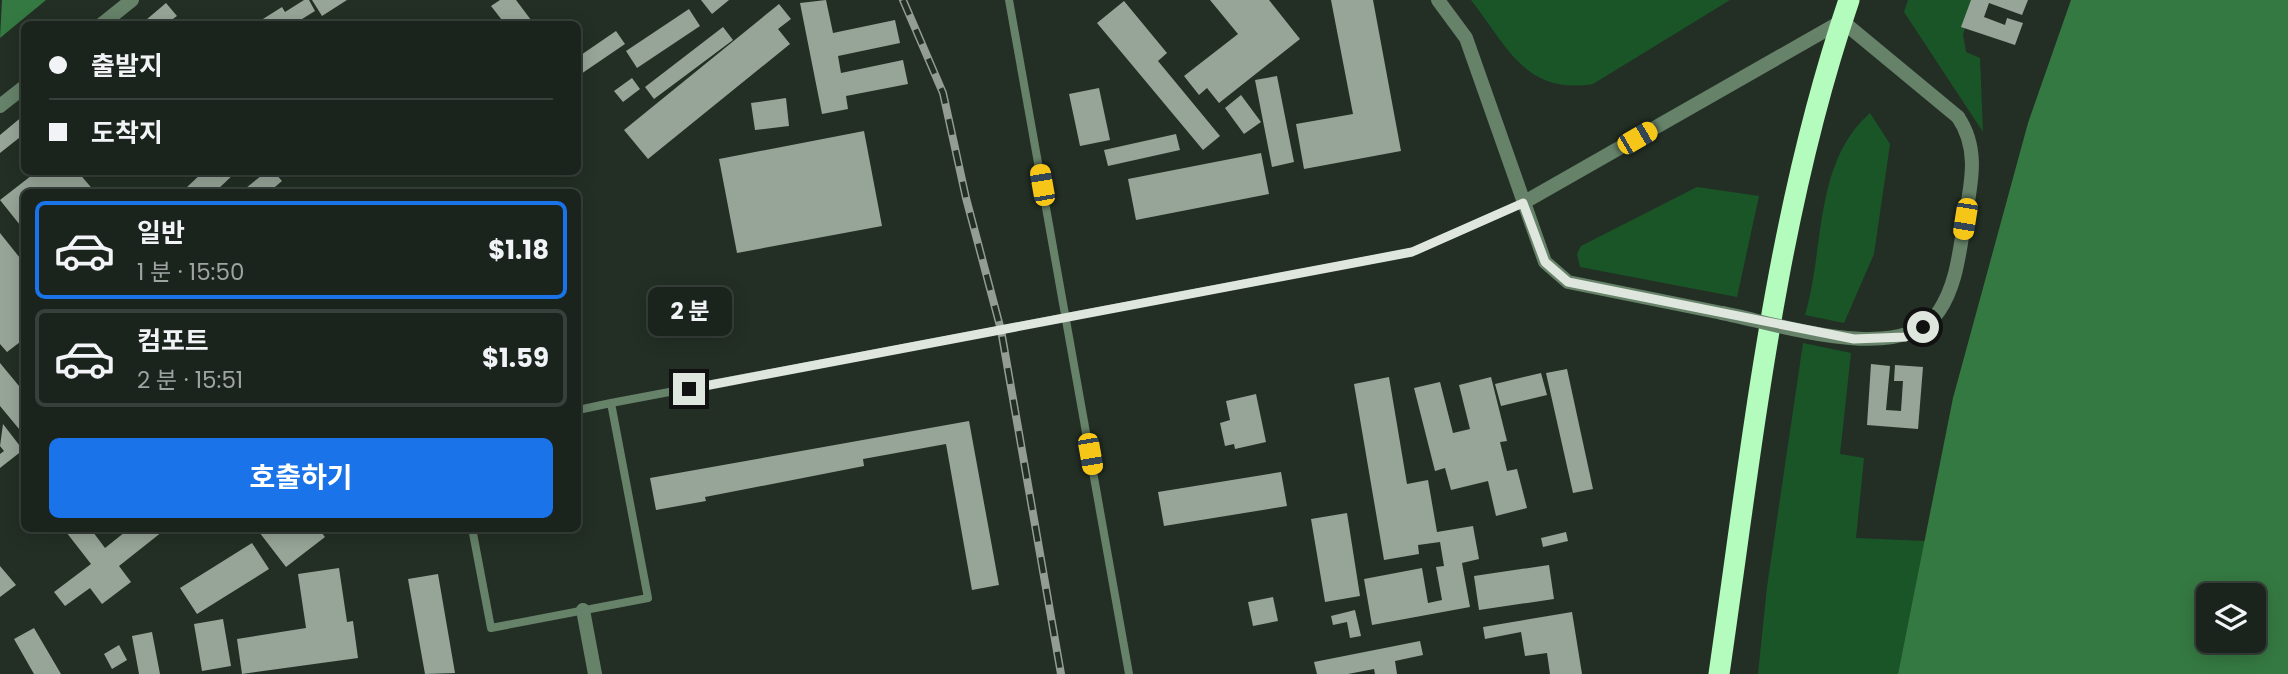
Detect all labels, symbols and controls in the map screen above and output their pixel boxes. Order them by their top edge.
text: 출발지 [91,48,163,84]
text: 도착지 [91,115,163,151]
car [1614,118,1661,158]
car [1029,162,1056,208]
car [1952,197,1979,241]
text: 일반 [137,215,185,251]
icon: car [53,219,116,282]
text: $1.18 [488,232,549,268]
text: 1 분 · 15:50 [137,256,244,288]
callout: 2 분 [647,288,731,336]
text: 2 분 [670,295,710,327]
route start [1907,311,1939,343]
text: 컴포트 [137,323,209,359]
icon: car [53,327,116,390]
text: $1.59 [482,340,549,376]
text: 2 분 · 15:51 [137,364,243,396]
route end [673,373,705,405]
car [1077,431,1104,477]
button: 호출하기 [49,438,553,518]
map controls [2196,583,2266,653]
button: layers [2196,583,2266,653]

